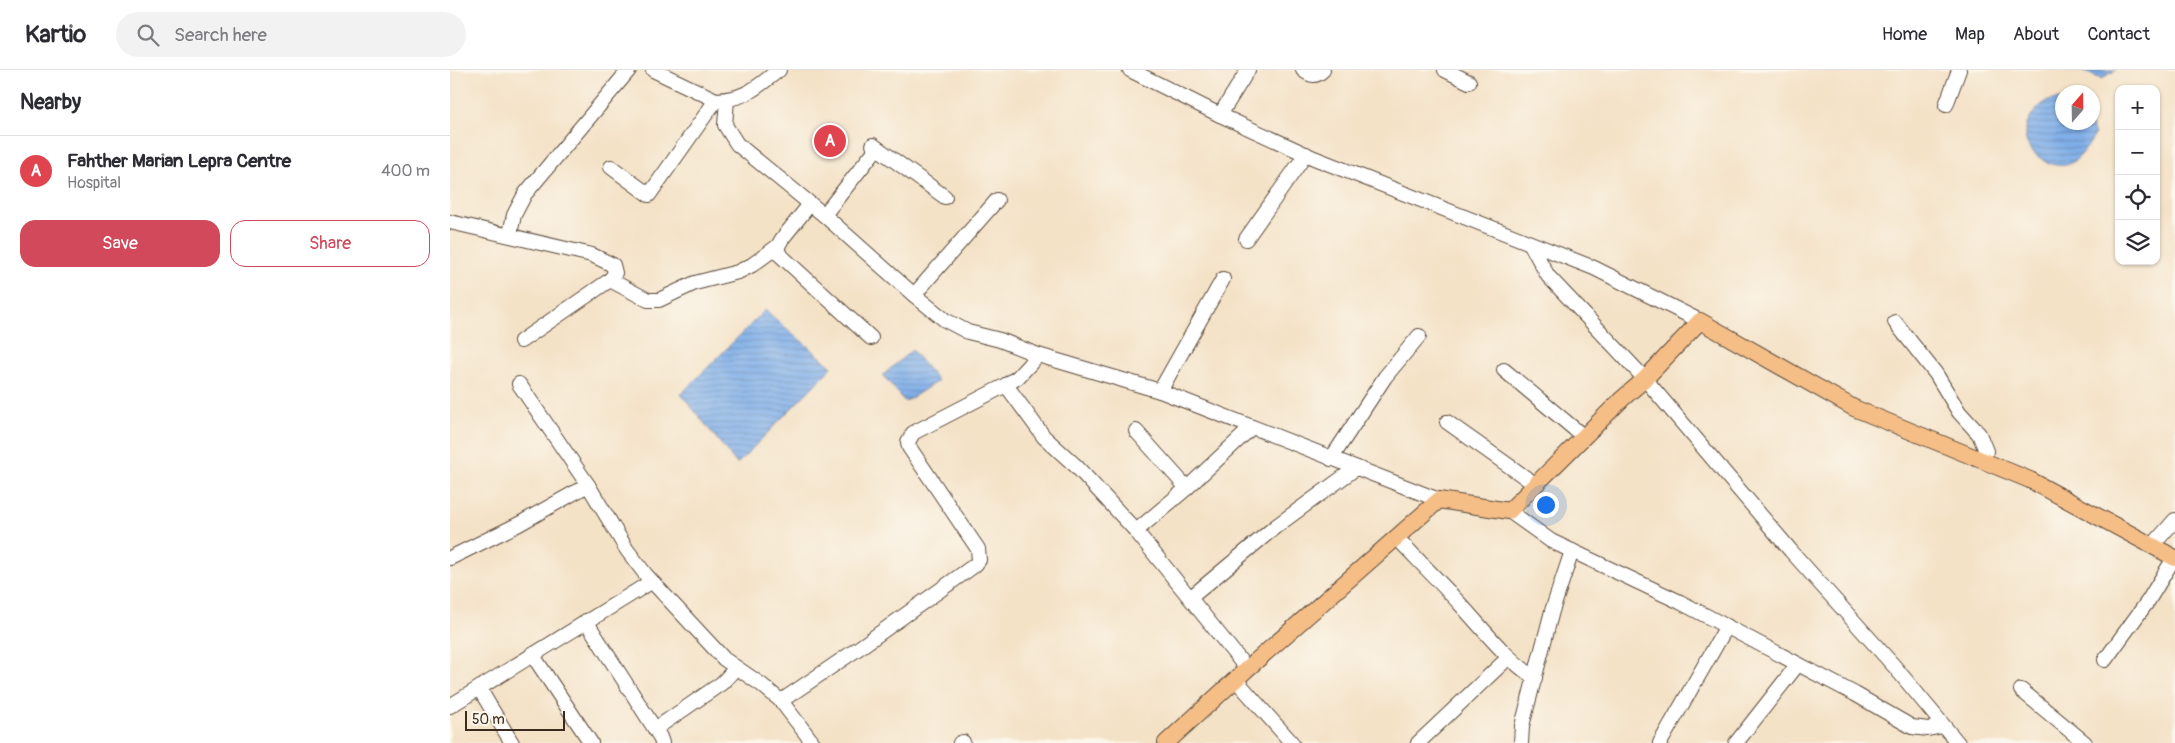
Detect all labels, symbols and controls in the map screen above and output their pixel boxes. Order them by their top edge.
search box [116,12,466,57]
text: Kartio [25,20,86,49]
icon: search [134,21,162,49]
text: Search here [174,23,267,47]
text: Home [1882,23,1927,46]
text: Map [1955,23,1985,46]
text: About [2013,23,2059,46]
text: Contact [2087,23,2150,46]
north arrow [2055,85,2100,130]
map controls [2115,85,2160,265]
button: + [2115,85,2160,130]
text: Nearby [20,89,81,116]
pin: A [814,122,846,160]
button: − [2115,130,2160,175]
text: Fahther Marian Lepra Centre [67,149,291,173]
text: A [31,161,41,181]
text: 400 m [381,161,430,181]
text: Hospital [67,173,121,193]
button: locate [2115,175,2160,220]
button: Save [20,220,220,267]
button: Share [230,220,430,267]
button: layers [2115,220,2160,265]
your location [1533,492,1559,518]
scale bar [465,708,565,731]
text: 50 m [472,711,505,728]

